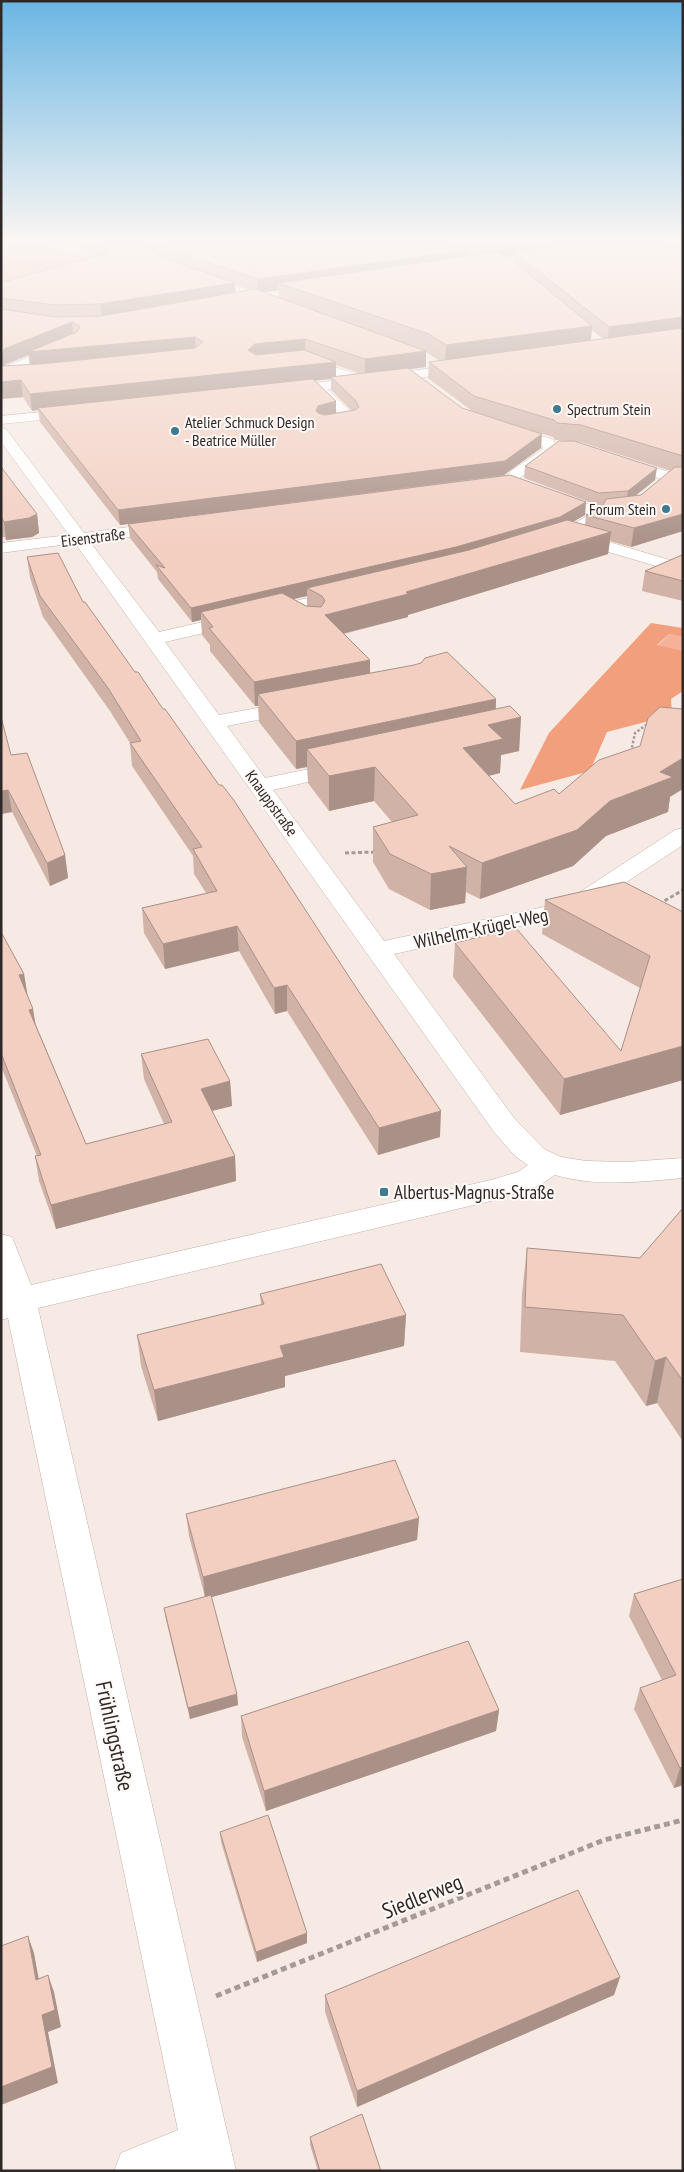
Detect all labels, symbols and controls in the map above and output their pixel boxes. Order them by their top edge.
place label: Spectrum Stein [567,399,651,419]
marker: Spectrum Stein [551,403,563,415]
place label: Atelier Schmuck Design - Beatrice Müller [185,412,315,450]
marker: Atelier Schmuck Design - Beatrice Müller [169,425,181,437]
place label: Forum Stein [589,499,656,519]
marker: Forum Stein [660,503,672,515]
street label: Eisenstraße [60,523,126,551]
street label: Knauppstraße [241,766,303,840]
street label: Wilhelm-Krügel-Weg [412,902,550,954]
place label: Albertus-Magnus-Straße [394,1180,554,1204]
marker: Albertus-Magnus-Straße [378,1186,390,1198]
street label: Frühlingstraße [90,1679,140,1793]
street label: Siedlerweg [378,1867,466,1925]

